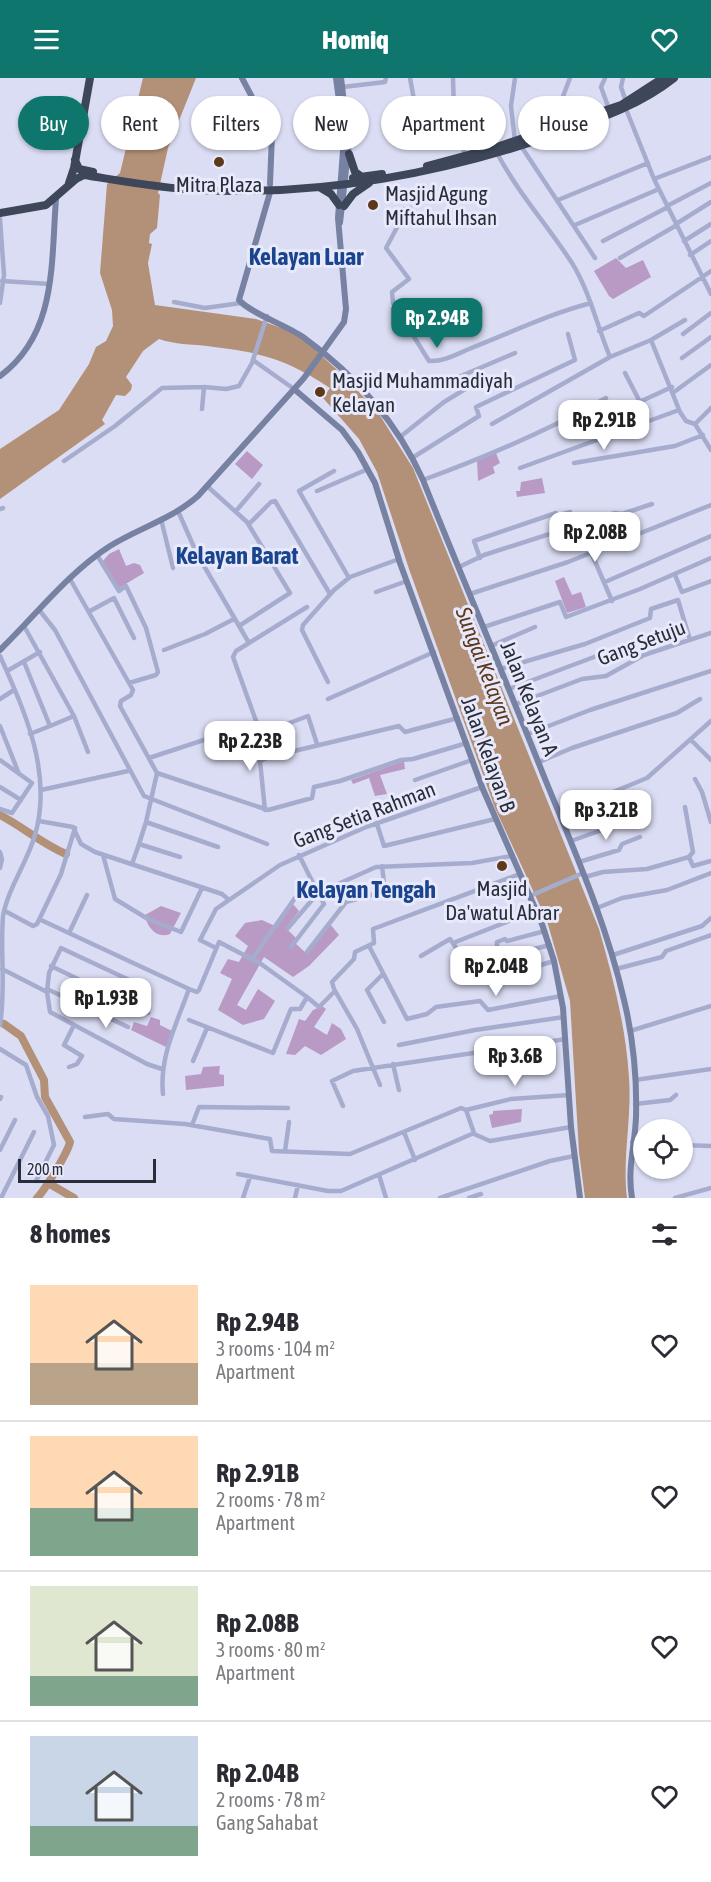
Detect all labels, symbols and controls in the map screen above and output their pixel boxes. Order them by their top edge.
icon: menu [30,23,63,56]
icon: heart [648,23,681,56]
text: Homiq [322,24,389,55]
chip: Buy [18,96,89,150]
chip: Rent [101,96,179,150]
chip: Filters [191,96,281,150]
chip: New [293,96,369,150]
chip: Apartment [381,96,506,150]
chip: House [518,96,609,150]
marker: Mitra Plaza [212,155,226,169]
place label: Mitra Plaza [176,172,262,196]
place label: Masjid Agung Miftahul Ihsan [385,181,497,229]
marker: Masjid Agung Miftahul Ihsan [366,198,380,212]
district label: Kelayan Luar [249,243,364,270]
pin: Rp 2.94B [375,298,499,349]
text: Rp 2.94B [405,306,469,329]
place label: Masjid Muhammadiyah Kelayan [332,368,513,416]
marker: Masjid Muhammadiyah Kelayan [313,385,327,399]
pin: Rp 2.91B [542,400,666,451]
text: Rp 2.91B [572,408,636,431]
pin: Rp 2.08B [533,512,657,563]
text: Rp 2.08B [563,520,627,543]
district label: Kelayan Barat [176,542,298,569]
water label: Sungai Kelayan [450,602,520,729]
street label: Gang Setuju [594,614,688,670]
street label: Jalan Kelayan A [496,637,564,759]
street label: Jalan Kelayan B [457,693,521,815]
pin: Rp 2.23B [188,721,312,772]
text: Rp 2.23B [218,729,282,752]
street label: Gang Setia Rahman [289,776,439,852]
pin: Rp 3.21B [544,790,668,841]
text: Rp 3.21B [574,798,638,821]
marker: Masjid Da'watul Abrar [495,859,509,873]
district label: Kelayan Tengah [296,876,436,903]
place label: Masjid Da'watul Abrar [445,876,560,924]
pin: Rp 2.04B [434,946,558,997]
text: Rp 2.04B [464,954,528,977]
pin: Rp 1.93B [44,978,168,1029]
text: Rp 1.93B [74,986,138,1009]
pin: Rp 3.6B [460,1036,570,1087]
text: Rp 3.6B [488,1044,542,1067]
map controls [633,1119,693,1179]
button: locate [633,1119,693,1179]
scale bar [18,1156,156,1184]
text: 200 m [27,1160,63,1178]
icon: filters [648,1218,681,1251]
text: 8 homes [30,1219,110,1249]
text: Rp 2.94B [216,1307,299,1337]
icon: home [78,1309,150,1381]
icon: heart [648,1329,681,1362]
text: 3 rooms · 104 m² [216,1337,335,1360]
text: Apartment [216,1360,295,1383]
text: Rp 2.91B [216,1458,299,1488]
icon: home [78,1460,150,1532]
icon: heart [648,1480,681,1513]
text: 2 rooms · 78 m² [216,1488,326,1511]
text: Apartment [216,1511,295,1534]
text: Rp 2.08B [216,1608,299,1638]
icon: home [78,1610,150,1682]
icon: heart [648,1630,681,1663]
text: 3 rooms · 80 m² [216,1638,326,1661]
text: Apartment [216,1661,295,1684]
text: Rp 2.04B [216,1758,299,1788]
icon: home [78,1760,150,1832]
icon: heart [648,1780,681,1813]
text: 2 rooms · 78 m² [216,1788,326,1811]
text: Gang Sahabat [216,1811,318,1834]

